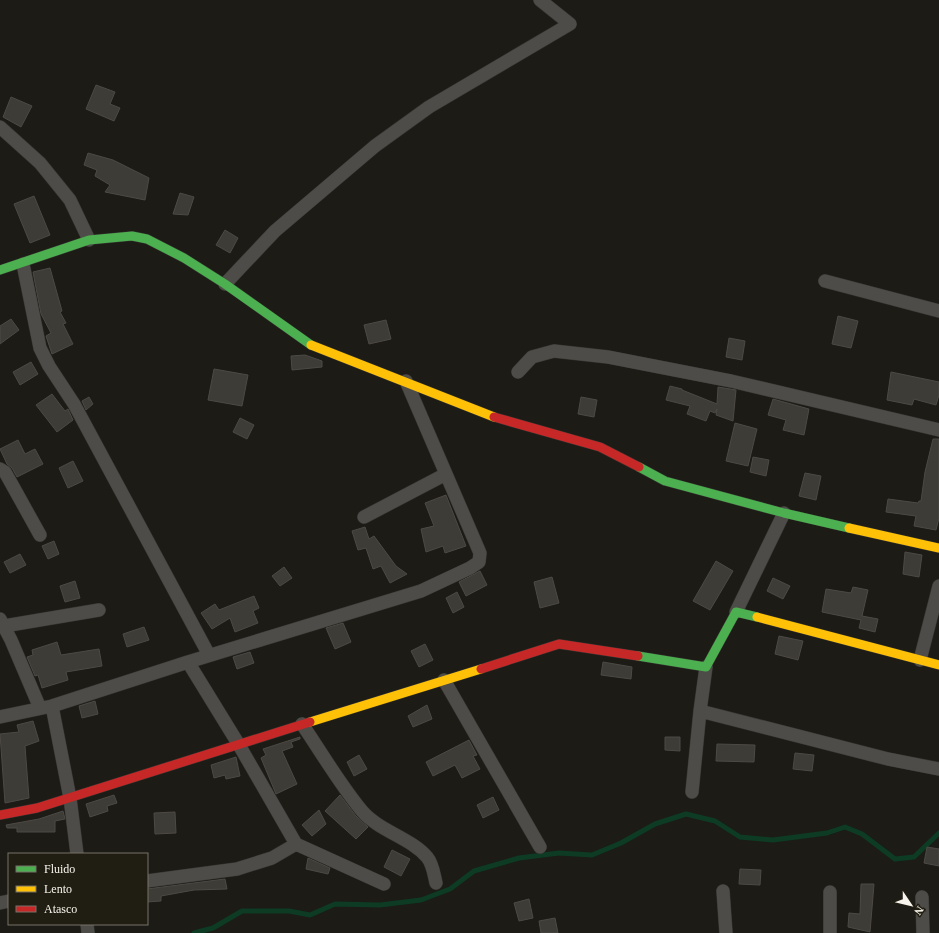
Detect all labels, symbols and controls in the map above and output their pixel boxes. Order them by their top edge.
legend [8,853,148,925]
text: Fluido [44,862,75,876]
text: Lento [44,882,72,896]
north arrow [891,885,931,925]
text: Atasco [44,902,77,916]
text: N [912,904,926,917]

